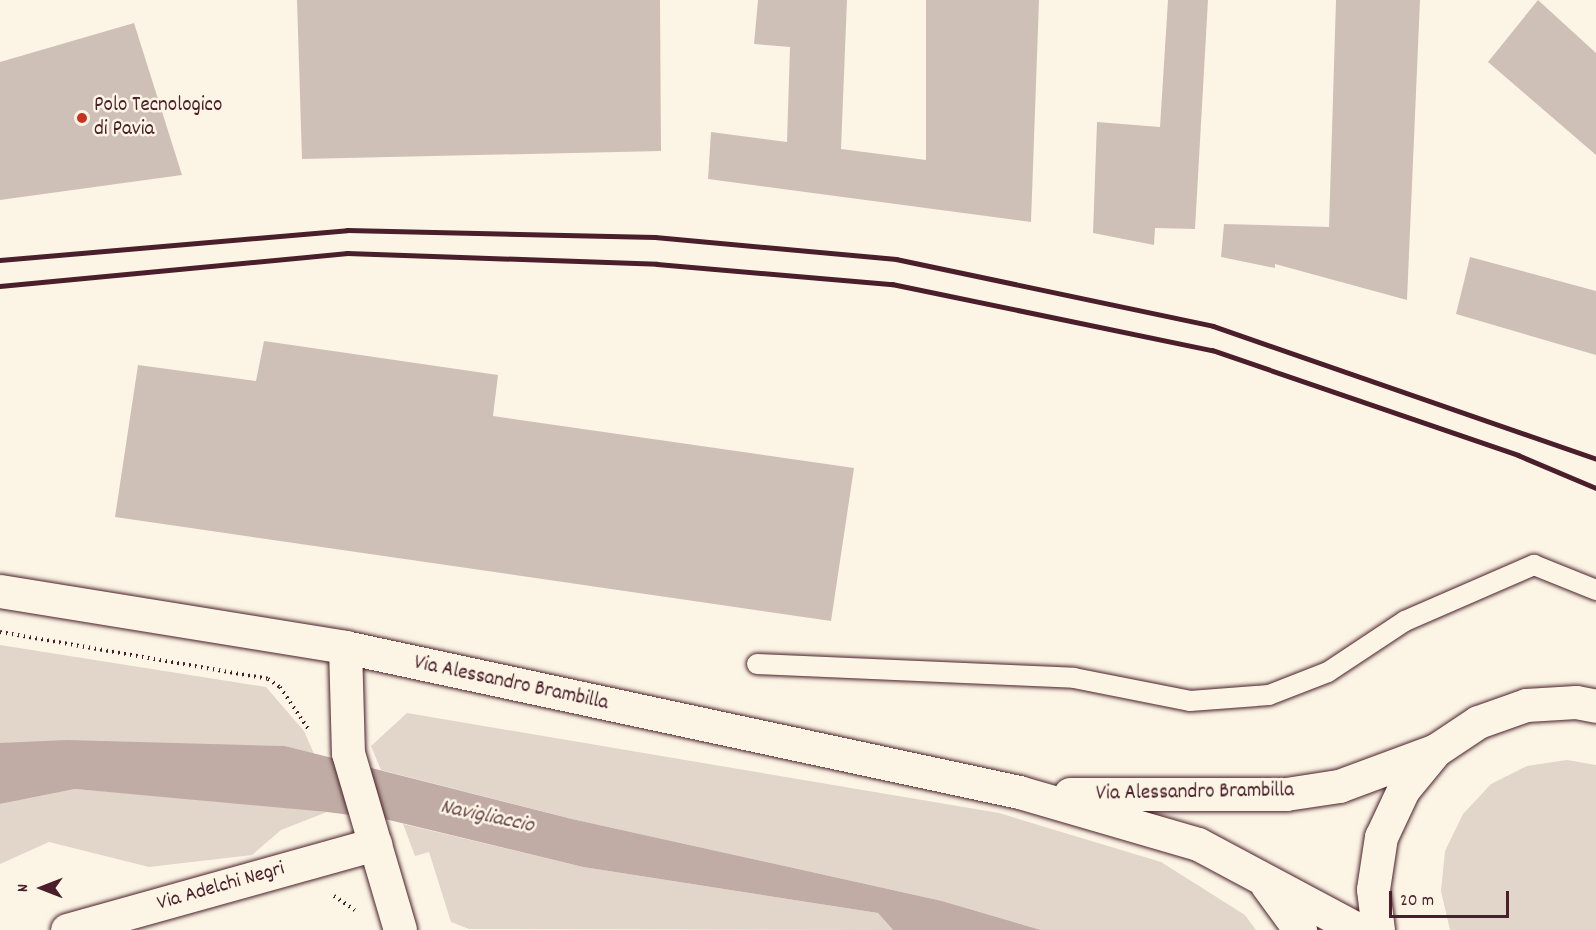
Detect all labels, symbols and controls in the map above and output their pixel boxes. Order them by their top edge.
place label: Polo Tecnologico di Pavia [94,93,222,143]
marker: Polo Tecnologico di Pavia [75,111,89,125]
street label: Via Alessandro Brambilla [411,651,611,717]
street label: Via Alessandro Brambilla [1096,779,1294,807]
water label: Navigliaccio [438,794,536,840]
street label: Via Adelchi Negri [154,857,288,917]
north arrow [12,858,72,918]
scale bar [1392,879,1512,917]
text: N [12,884,35,892]
text: 20 m [1400,889,1434,914]

